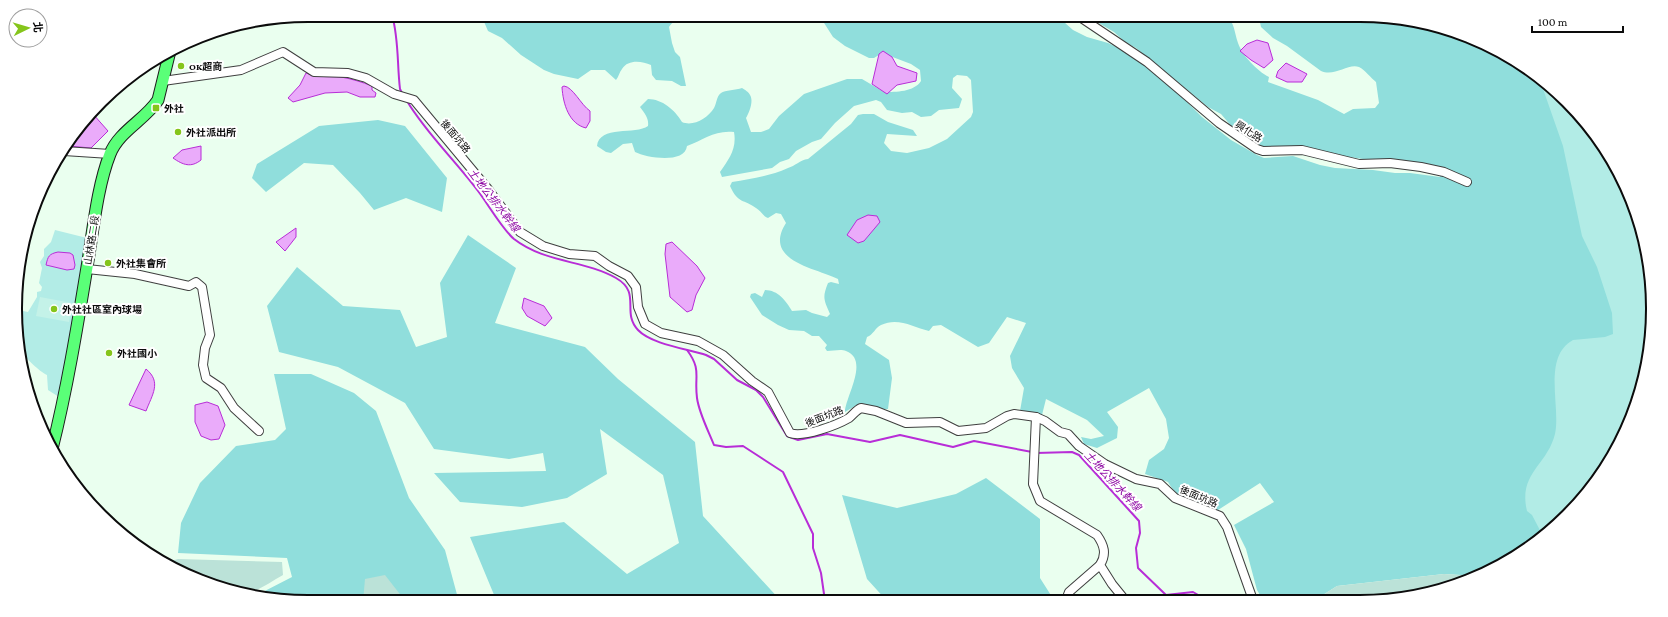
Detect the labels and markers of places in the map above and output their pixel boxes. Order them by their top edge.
marker: OK超商 [176,61,186,71]
place label: OK超商 [189,61,222,72]
marker: 外社 [151,103,161,113]
place label: 外社 [164,103,184,114]
marker: 外社派出所 [173,127,183,137]
place label: 外社派出所 [186,127,236,138]
marker: 外社集會所 [103,258,113,268]
place label: 外社集會所 [116,258,166,269]
marker: 外社社區室內球場 [49,304,59,314]
place label: 外社社區室內球場 [62,304,142,315]
marker: 外社國小 [104,348,114,358]
place label: 外社國小 [117,348,158,359]

